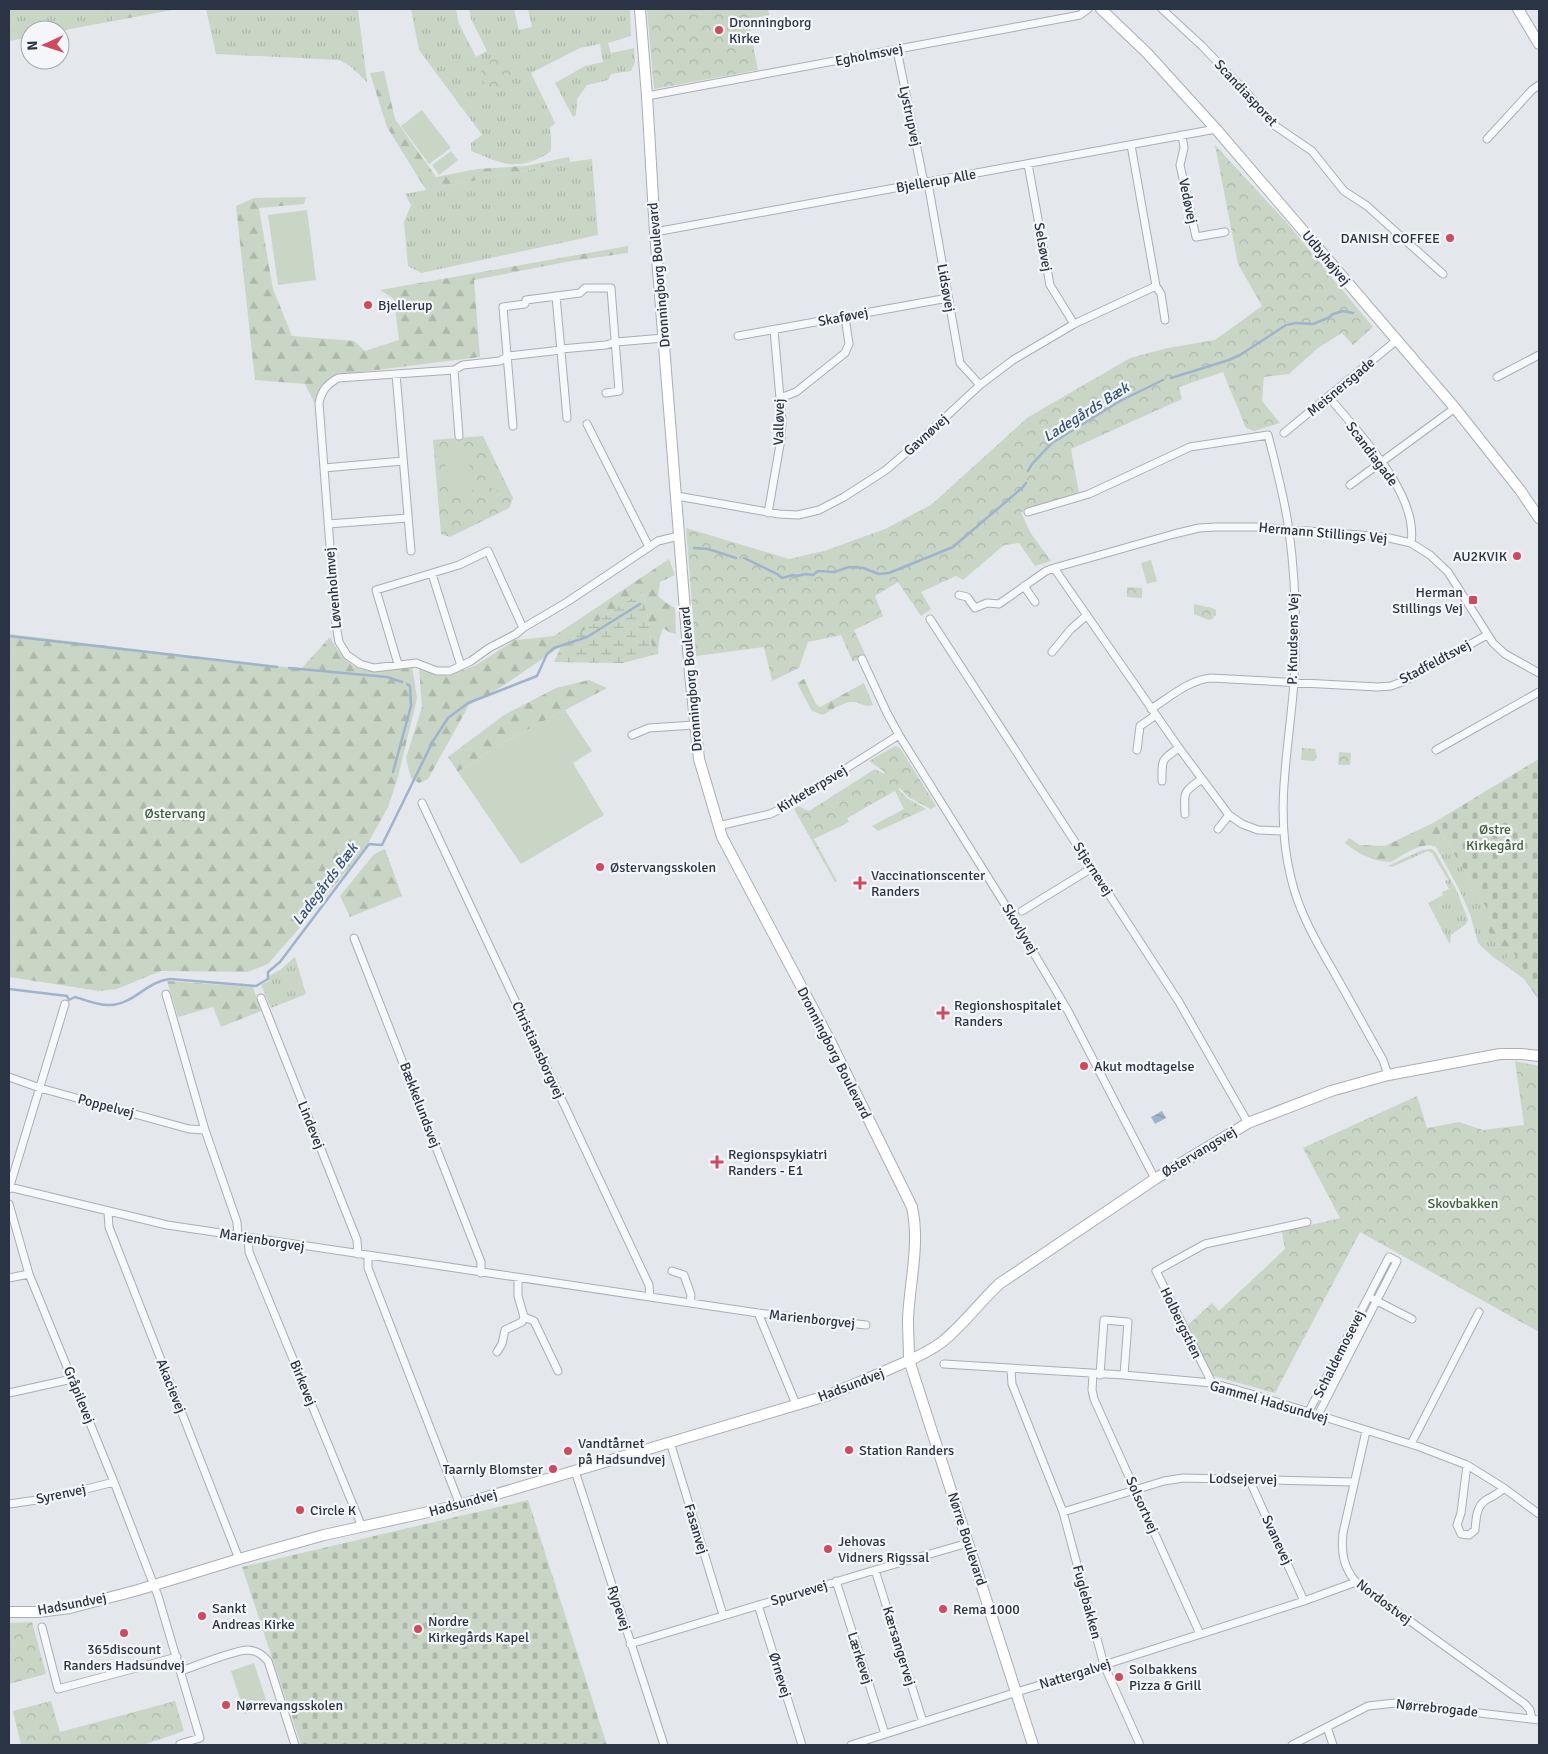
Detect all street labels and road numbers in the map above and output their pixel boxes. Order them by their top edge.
street label: Egholmsvej [834,40,904,70]
street label: Scandiasporet [1211,56,1281,130]
street label: Lystrupvej [895,84,925,148]
street label: Bjellerup Alle [895,166,977,196]
street label: Vedøvej [1175,177,1201,225]
street label: Dronningborg Boulevard [644,202,674,348]
street label: Selsøvej [1030,221,1056,273]
street label: Udbyhøjvej [1298,227,1354,289]
street label: Lidsøvej [933,263,959,313]
street label: Skaføvej [816,304,870,330]
street label: Meisnersgade [1304,354,1378,420]
street label: Valløvej [770,398,788,446]
street label: Gavnøvej [900,411,952,459]
street label: Scandiagade [1342,418,1402,490]
street label: Hermann Stillings Vej [1258,519,1388,547]
street label: Løvenholmvej [321,546,345,630]
street label: P. Knudsens Vej [1284,593,1302,685]
street label: Dronningborg Boulevard [676,606,706,752]
street label: Stadfeldtsvej [1396,636,1474,688]
street label: Kirketerpsvej [774,761,850,817]
street label: Stjernevej [1069,839,1117,899]
street label: Skovlyvej [998,901,1042,957]
street label: Dronningborg Boulevard [793,984,875,1122]
street label: Christiansborgvej [508,999,568,1101]
street label: Bækkelundsvej [396,1060,444,1150]
street label: Poppelvej [76,1090,136,1122]
street label: Lindevej [294,1099,328,1151]
street label: Østervangsvej [1158,1123,1240,1181]
street label: Marienborgvej [218,1225,306,1255]
street label: Holbergstien [1156,1285,1206,1361]
street label: Marienborgvej [768,1306,856,1332]
street label: Schaldemosevej [1310,1307,1368,1401]
street label: Akacievej [152,1356,190,1416]
street label: Birkevej [286,1358,320,1408]
street label: Gråpilevej [60,1364,98,1426]
street label: Hadsundvej [815,1365,887,1405]
street label: Gammel Hadsundvej [1208,1377,1330,1427]
street label: Lodsejervej [1209,1470,1277,1488]
street label: Solsortvej [1122,1474,1162,1536]
street label: Syrenvej [35,1480,87,1508]
street label: Hadsundvej [427,1486,499,1520]
street label: Nørre Boulevard [944,1490,990,1588]
street label: Fasanvej [680,1502,712,1556]
street label: Svanevej [1258,1513,1296,1567]
street label: Fuglebakken [1069,1563,1105,1641]
street label: Spurvevej [769,1576,829,1610]
street label: Nordostvej [1353,1576,1415,1628]
street label: Rypevej [604,1583,634,1633]
street label: Hadsundvej [36,1589,108,1619]
street label: Kærsangervej [879,1604,919,1688]
street label: Lærkevej [844,1630,876,1686]
street label: Ørnevej [765,1651,795,1699]
street label: Nattergalvej [1037,1655,1113,1693]
street label: Nørrebrogade [1395,1695,1479,1721]

